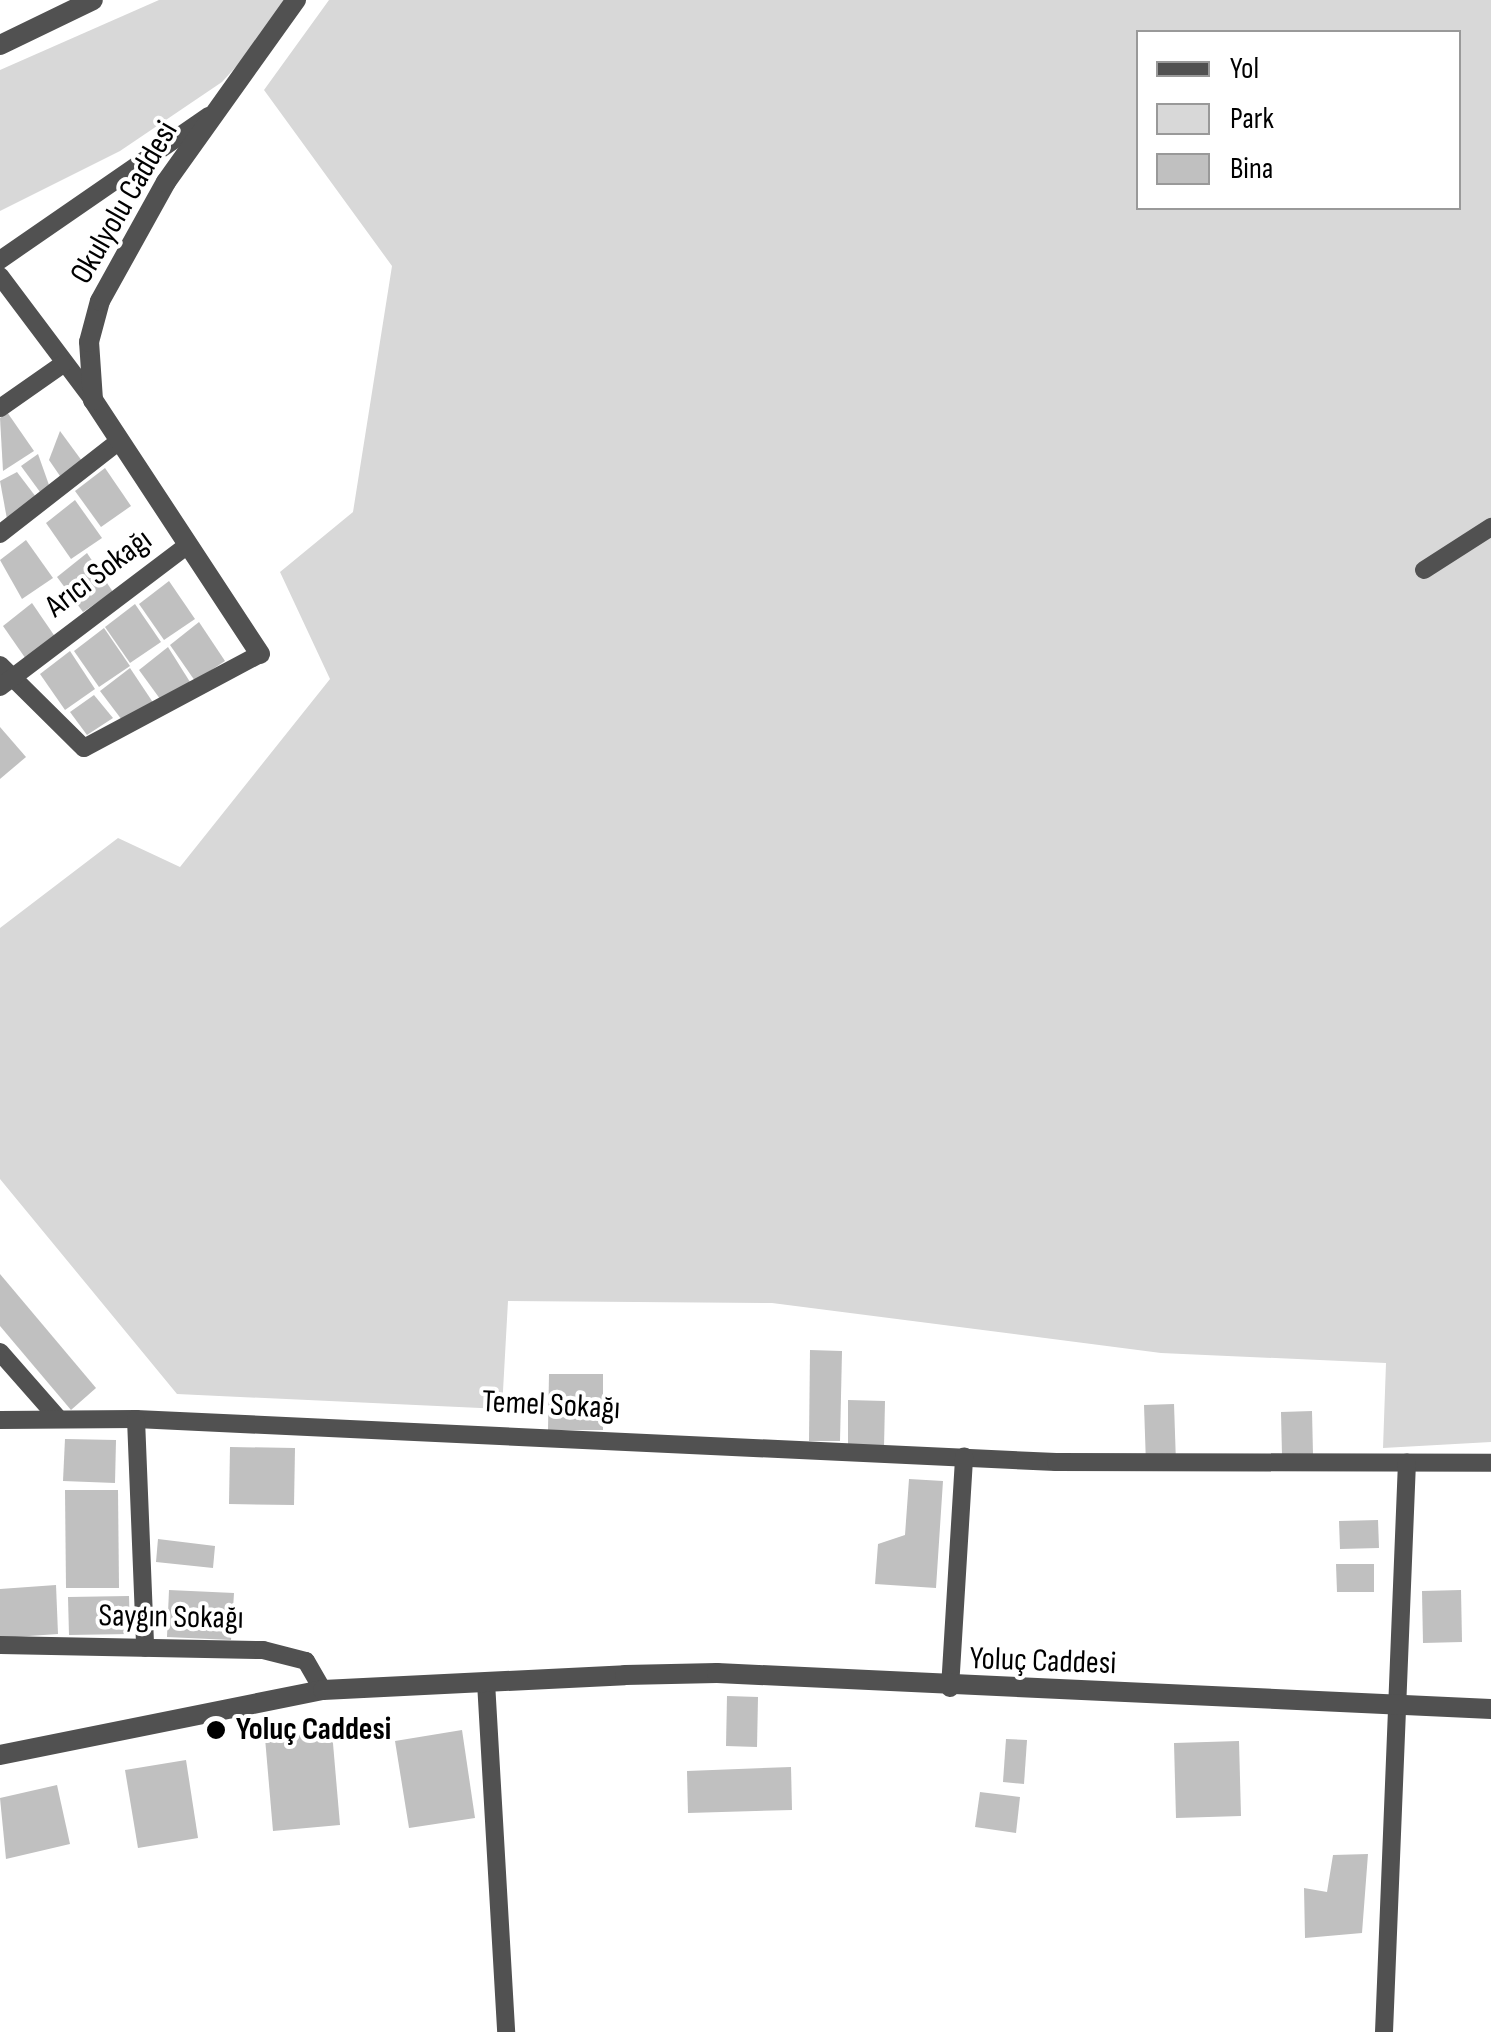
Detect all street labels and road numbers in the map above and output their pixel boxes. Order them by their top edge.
street label: Okulyolu Caddesi [63,115,187,291]
street label: Arıcı Sokağı [38,522,160,626]
street label: Temel Sokağı [481,1383,621,1429]
street label: Saygın Sokağı [98,1598,244,1638]
street label: Yoluç Caddesi [969,1640,1117,1684]

